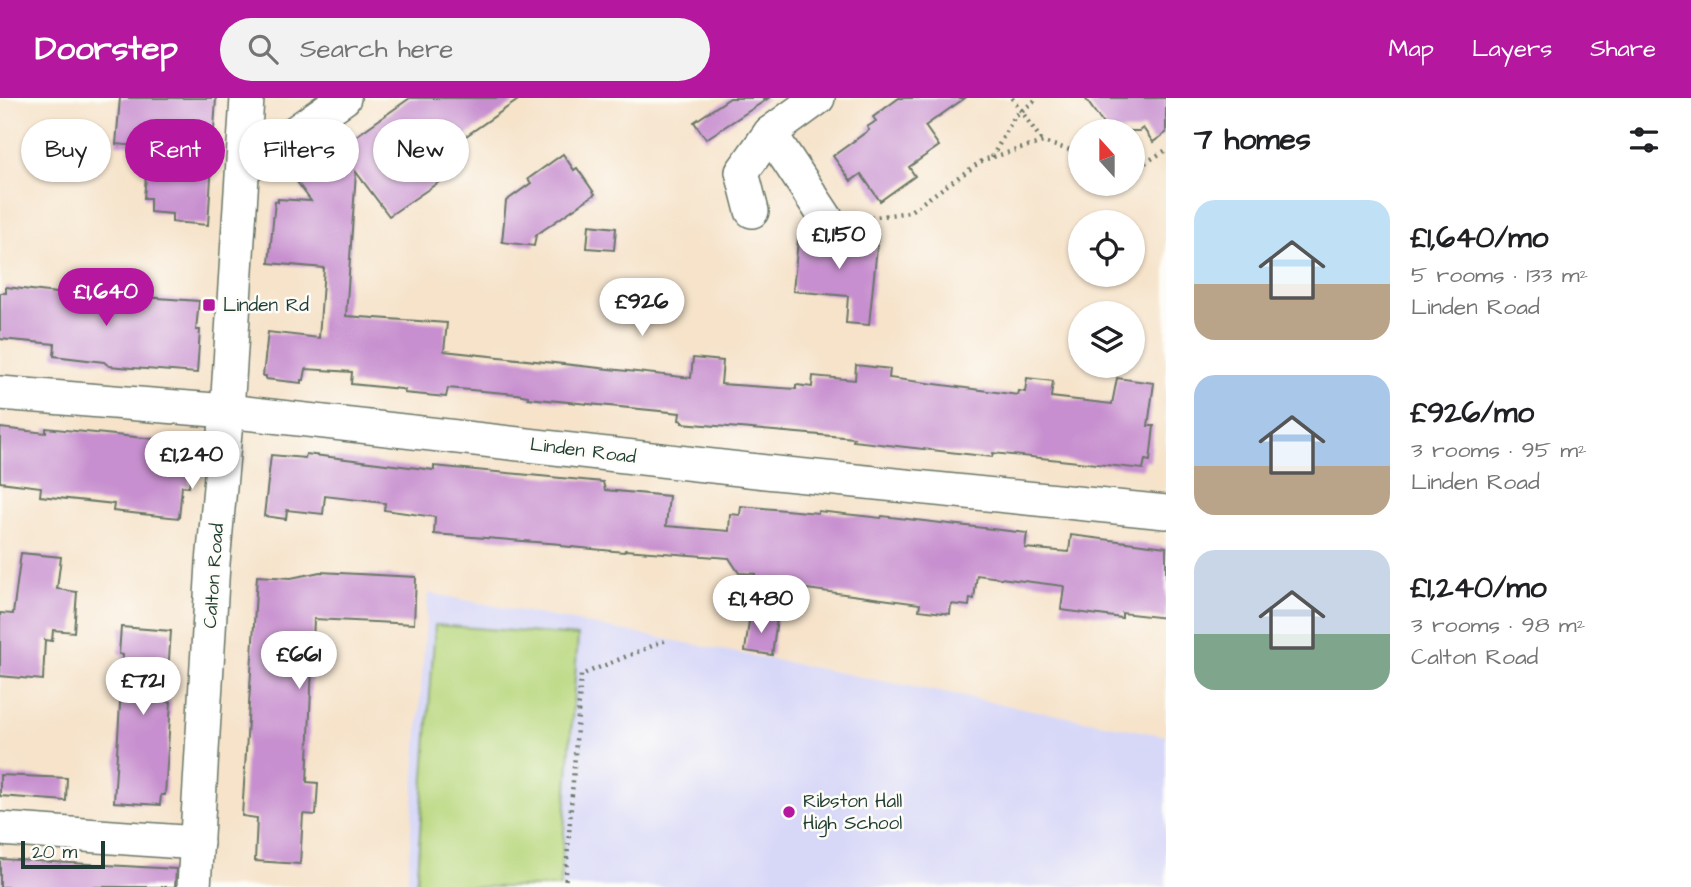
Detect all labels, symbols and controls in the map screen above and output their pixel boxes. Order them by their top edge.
search box [220,18,710,81]
text: Doorstep [35,26,178,72]
icon: search [244,30,282,68]
text: Search here [300,31,453,67]
text: Map [1389,32,1434,66]
text: Layers [1472,32,1552,66]
text: Share [1590,32,1656,66]
chip: Buy [21,119,111,182]
chip: Rent [125,119,225,182]
chip: Filters [239,119,359,182]
chip: New [373,119,469,182]
north arrow [1068,119,1144,196]
map controls [1068,119,1145,378]
text: 7 homes [1194,119,1311,161]
icon: filters [1625,121,1663,159]
button: locate [1068,210,1145,287]
pin: £1,150 [782,212,896,271]
text: £1,640/mo [1411,217,1548,259]
text: £1,150 [812,218,866,250]
icon: home [1250,228,1334,312]
text: 5 rooms · 133 m² [1411,259,1588,291]
pin: £1,640 [49,268,163,328]
text: £1,640 [74,275,138,307]
pin: £926 [601,278,683,338]
text: £926 [615,285,669,317]
text: Linden Road [1411,291,1540,323]
place label: Linden Rd [223,292,309,319]
marker: Linden Rd [201,297,217,313]
button: layers [1068,301,1145,378]
text: £926/mo [1411,392,1534,434]
icon: home [1250,403,1334,487]
street label: Linden Road [529,431,638,471]
pin: £1,240 [135,432,249,491]
text: 3 rooms · 95 m² [1411,434,1587,466]
text: £1,240 [161,438,223,470]
text: Linden Road [1411,466,1540,498]
street label: Calton Road [197,522,231,629]
text: £1,240/mo [1411,567,1547,609]
pin: £1,480 [704,575,818,635]
icon: home [1250,578,1334,662]
text: £1,480 [729,582,793,614]
text: 3 rooms · 98 m² [1411,609,1585,641]
pin: £661 [258,632,340,691]
text: £661 [277,638,321,670]
text: Calton Road [1411,641,1538,673]
pin: £721 [102,658,184,717]
text: £721 [122,664,164,696]
place label: Ribston Hall High School [803,788,902,838]
marker: Ribston Hall High School [781,804,797,820]
scale bar [21,838,105,870]
text: 20 m [32,839,77,866]

